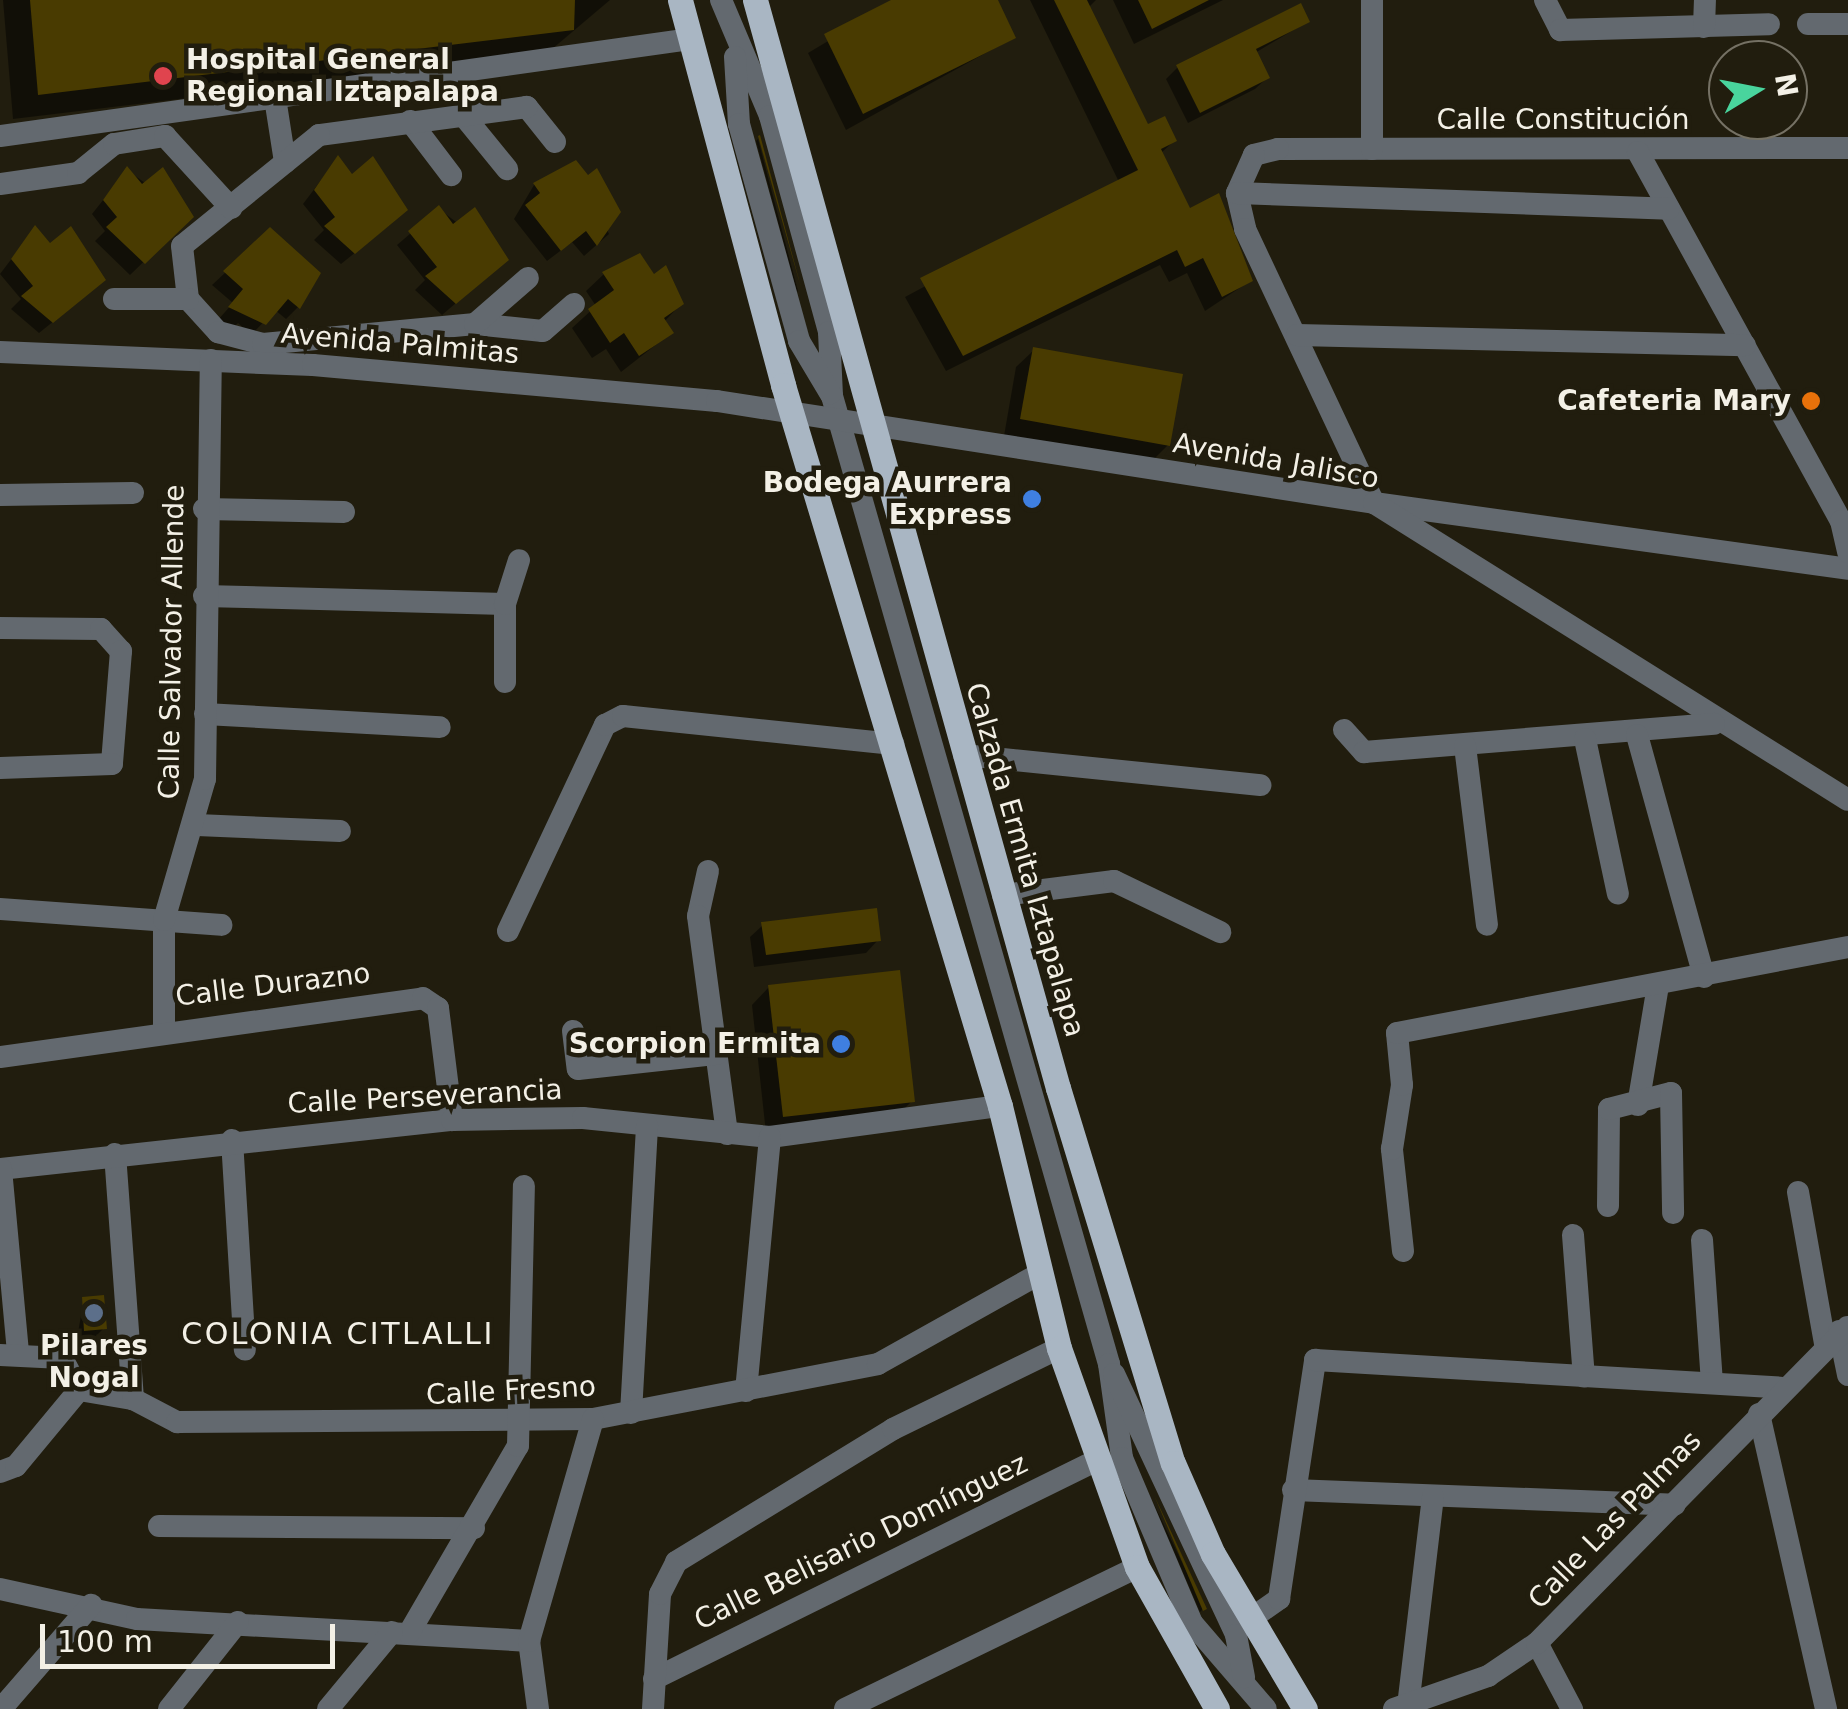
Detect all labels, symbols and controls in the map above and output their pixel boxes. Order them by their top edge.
north arrow [1708,40,1808,140]
place label: Hospital General Regional Iztapalapa [186,43,499,109]
marker: Hospital General Regional Iztapalapa [150,63,176,89]
text: N [1768,71,1804,99]
street label: Calle Constitución [1437,103,1689,137]
street label: Avenida Palmitas [279,317,521,371]
place label: Cafeteria Mary [1557,384,1791,418]
marker: Cafeteria Mary [1800,390,1822,412]
street label: Avenida Jalisco [1170,426,1382,496]
place label: Bodega Aurrera Express [763,466,1012,532]
street label: Calle Salvador Allende [152,484,192,800]
marker: Bodega Aurrera Express [1021,488,1043,510]
street label: Calzada Ermita Iztapalapa [958,679,1092,1041]
street label: Calle Durazno [174,956,372,1014]
place label: Scorpion Ermita [569,1027,821,1061]
marker: Scorpion Ermita [830,1033,852,1055]
street label: Calle Perseverancia [287,1073,563,1121]
marker: Pilares Nogal [83,1302,105,1324]
district label: COLONIA CITLALLI [181,1316,495,1352]
place label: Pilares Nogal [40,1329,148,1395]
street label: Calle Fresno [425,1370,597,1412]
street label: Calle Las Palmas [1522,1424,1708,1616]
street label: Calle Belisario Domínguez [689,1447,1033,1637]
scale bar [45,1604,340,1666]
text: 100 m [57,1624,153,1659]

